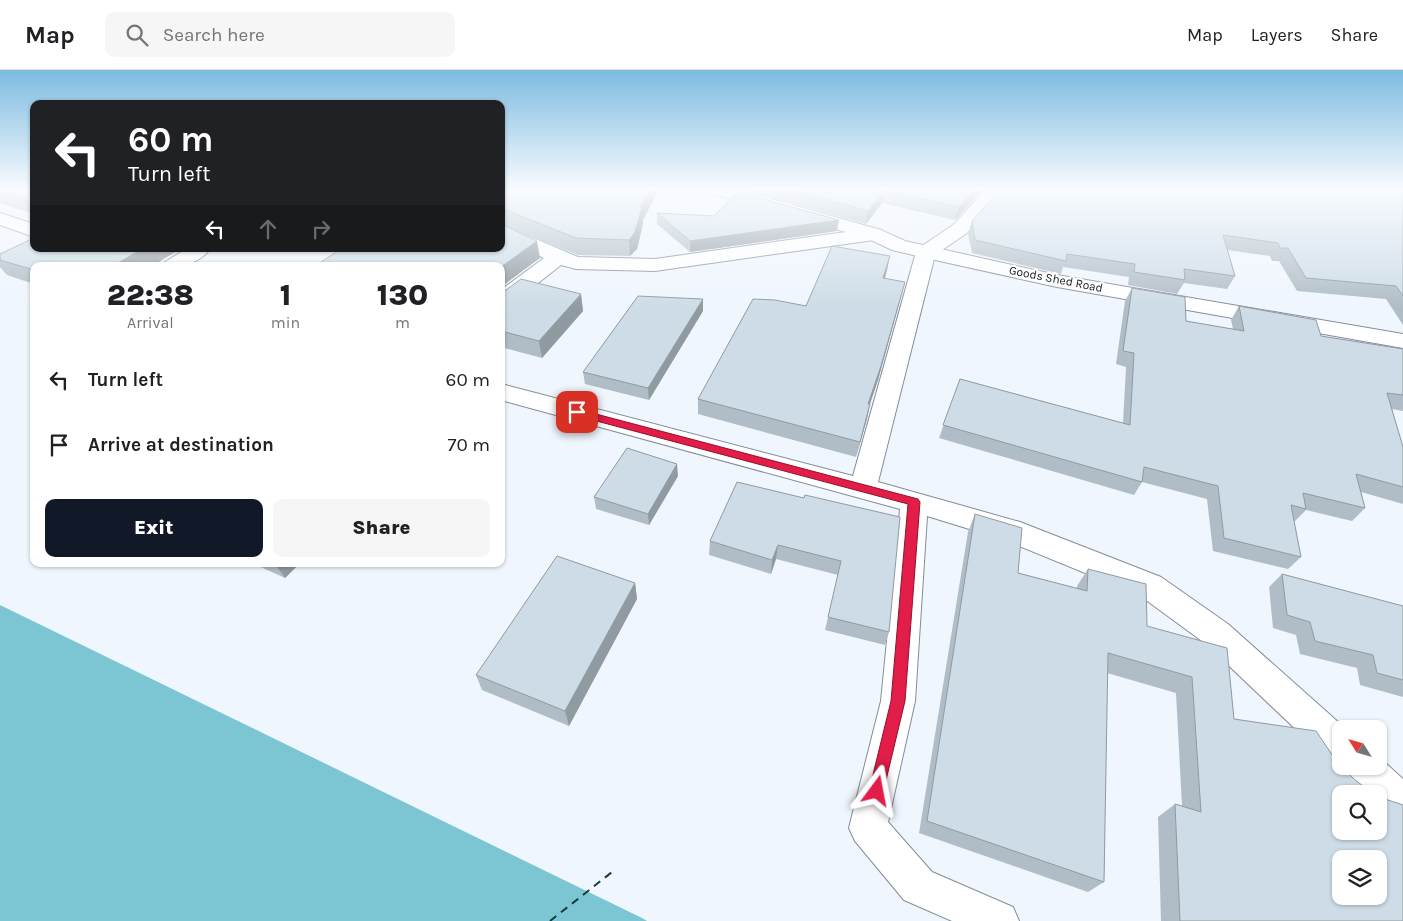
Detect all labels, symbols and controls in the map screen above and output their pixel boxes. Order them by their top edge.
search box [105,12,455,57]
text: Map [25,21,75,49]
icon: search [123,21,151,49]
text: Search here [163,24,265,46]
text: Map [1187,24,1223,46]
text: Layers [1251,24,1303,46]
text: Share [1331,24,1378,46]
text: 60 m [128,119,213,160]
icon: left [45,120,110,185]
text: Turn left [128,161,211,187]
icon: left [201,215,229,243]
icon: ahead [254,215,282,243]
icon: right [307,215,335,243]
street label: Goods Shed Road [1008,263,1104,295]
text: 22:38 [107,277,194,313]
text: 1 [280,277,291,313]
text: 130 [377,277,428,313]
text: Arrival [127,313,174,332]
text: min [271,313,300,332]
text: m [395,313,410,332]
icon: left [45,366,73,394]
text: Turn left [88,369,163,391]
text: 60 m [446,369,490,391]
pin [556,391,598,433]
icon: arrive [563,398,591,426]
icon: arrive [45,431,73,459]
text: Arrive at destination [88,434,274,456]
text: 70 m [448,434,490,456]
button: Exit [45,499,263,557]
button: Share [273,499,490,557]
north arrow [1332,720,1388,775]
map controls [1332,720,1387,905]
position arrow [850,764,902,816]
button: search [1332,785,1387,840]
button: layers [1332,850,1387,905]

